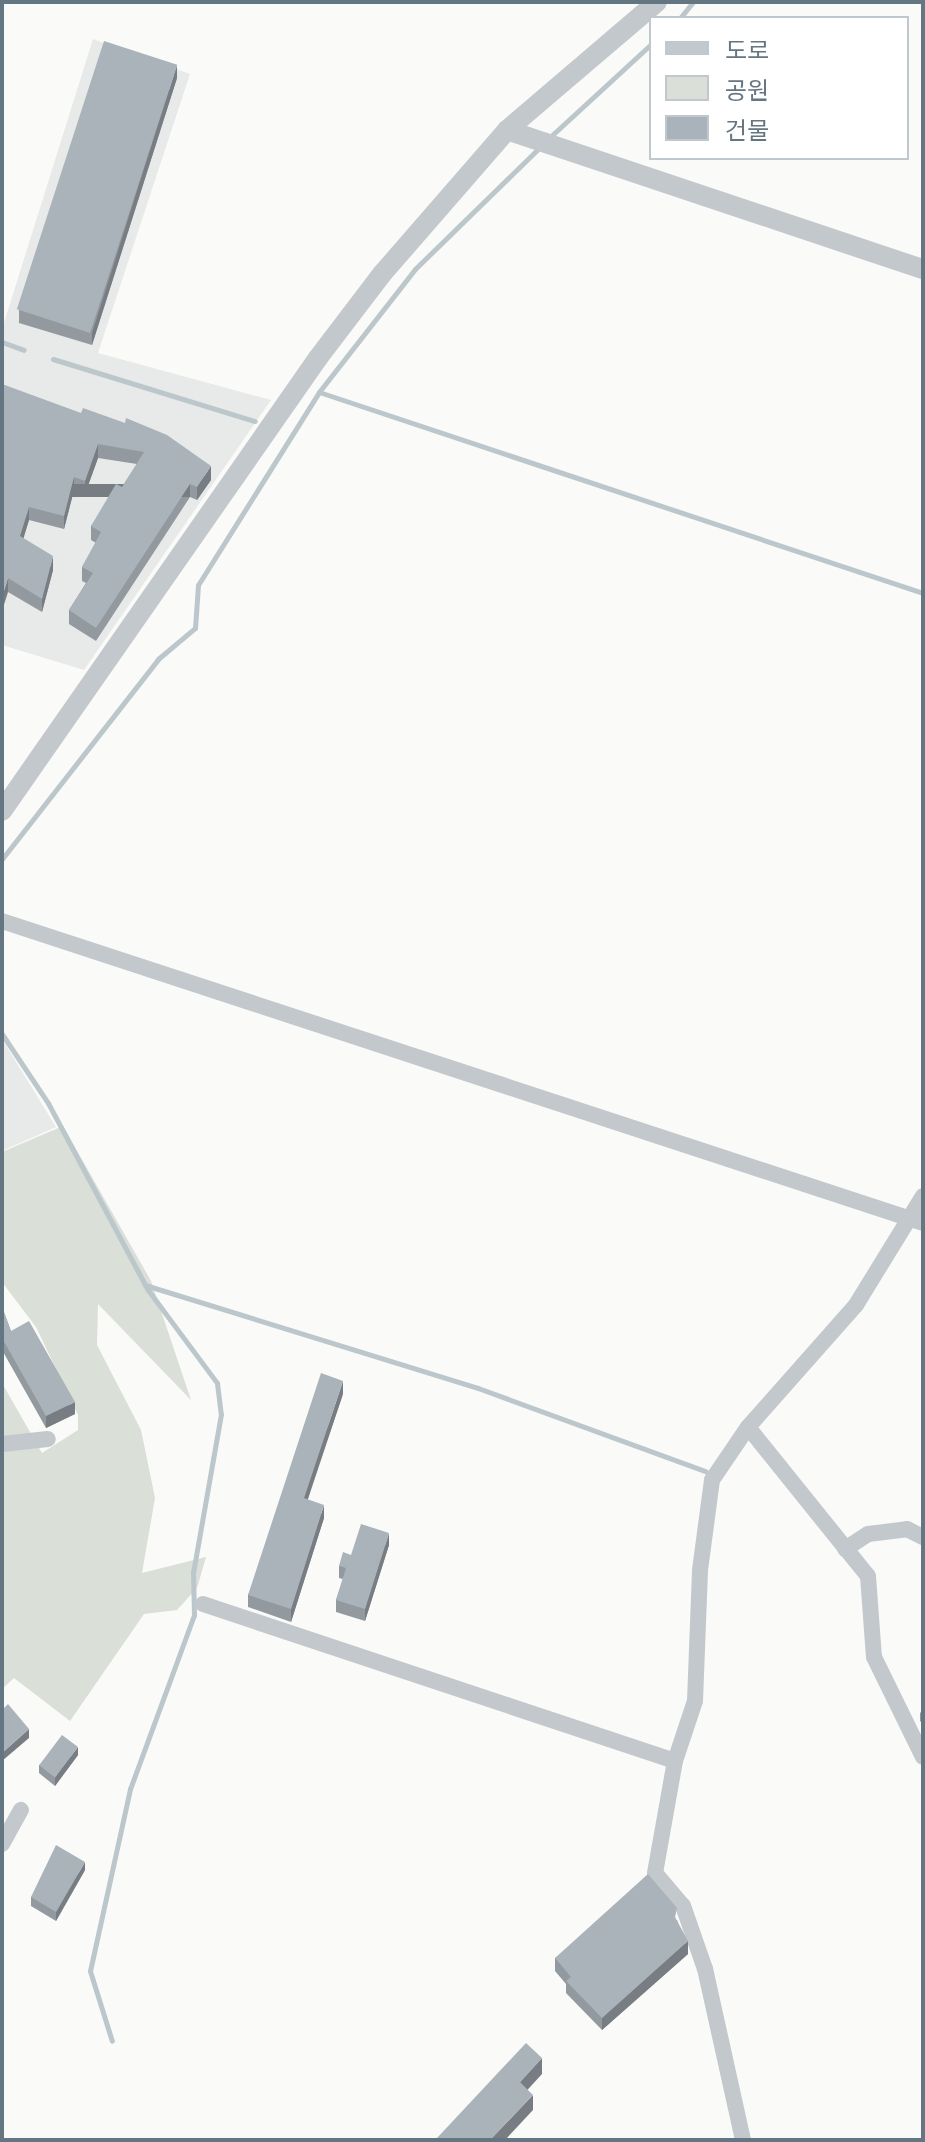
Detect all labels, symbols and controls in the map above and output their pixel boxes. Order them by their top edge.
legend [649,16,909,160]
text: 도로 [725,34,769,66]
text: 공원 [725,74,769,106]
text: 건물 [725,114,769,146]

